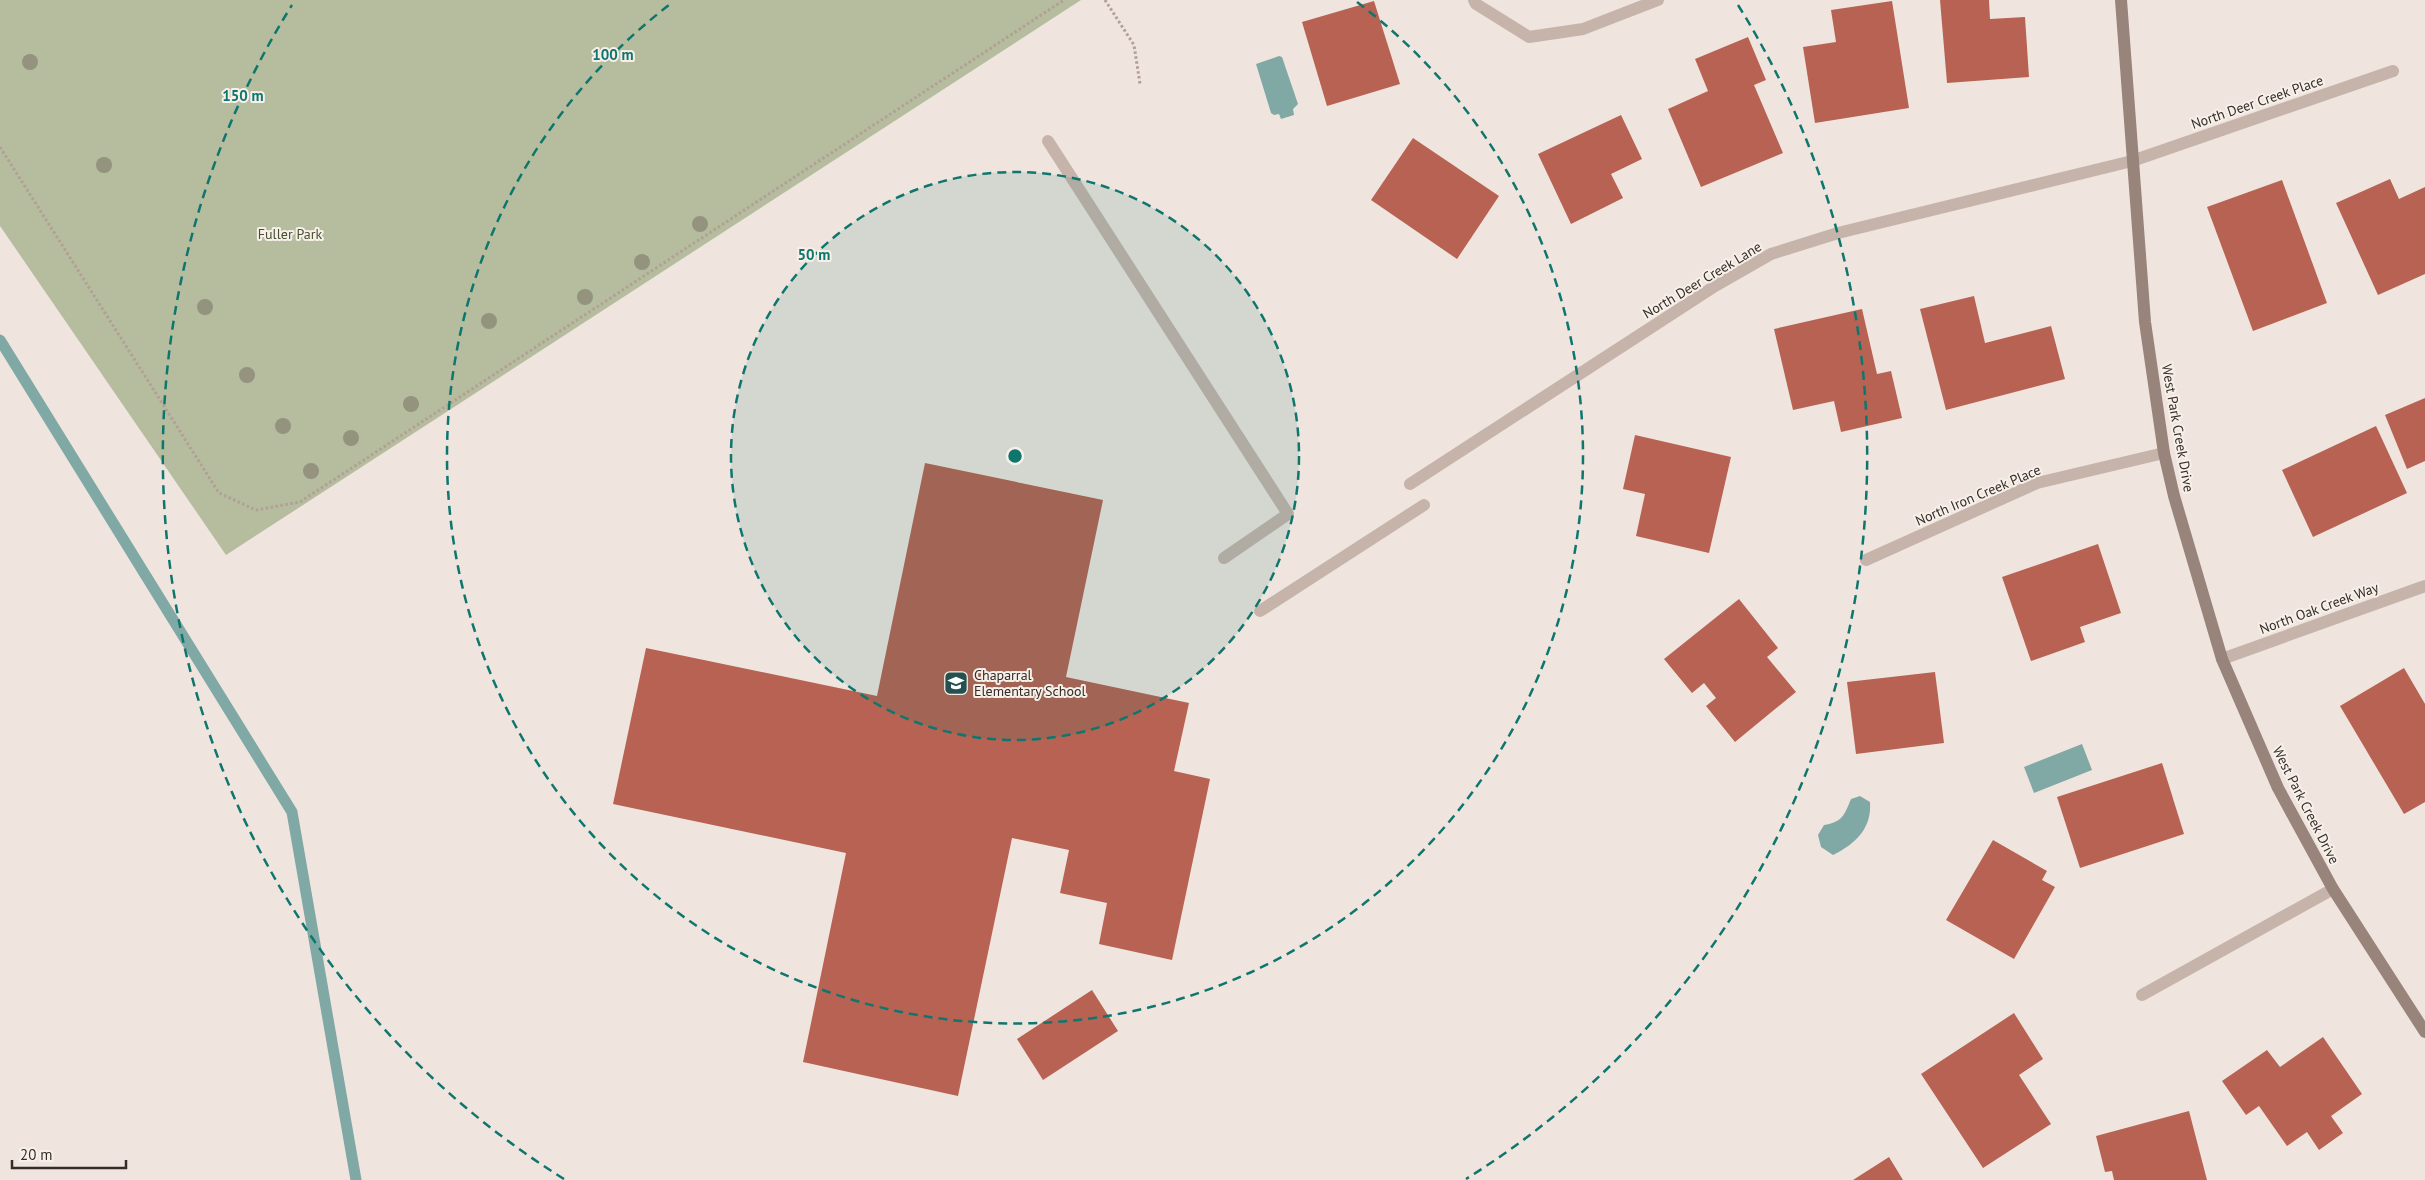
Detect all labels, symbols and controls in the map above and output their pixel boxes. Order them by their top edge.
text: 100 m [592,45,634,64]
street label: North Deer Creek Place [2189,71,2325,133]
text: 150 m [222,86,264,105]
park label: Fuller Park [258,225,322,243]
street label: North Deer Creek Lane [1639,237,1765,323]
text: 50 m [798,245,830,264]
street label: West Park Creek Drive [2158,363,2198,493]
centre of rings [1006,447,1024,465]
street label: North Iron Creek Place [1913,460,2043,530]
street label: North Oak Creek Way [2257,578,2382,638]
place label: Chaparral Elementary School [974,666,1086,700]
school or university icon: Chaparral Elementary School [943,670,969,696]
street label: West Park Creek Drive [2269,743,2343,867]
scale bar [12,1138,126,1170]
text: 20 m [20,1145,53,1164]

